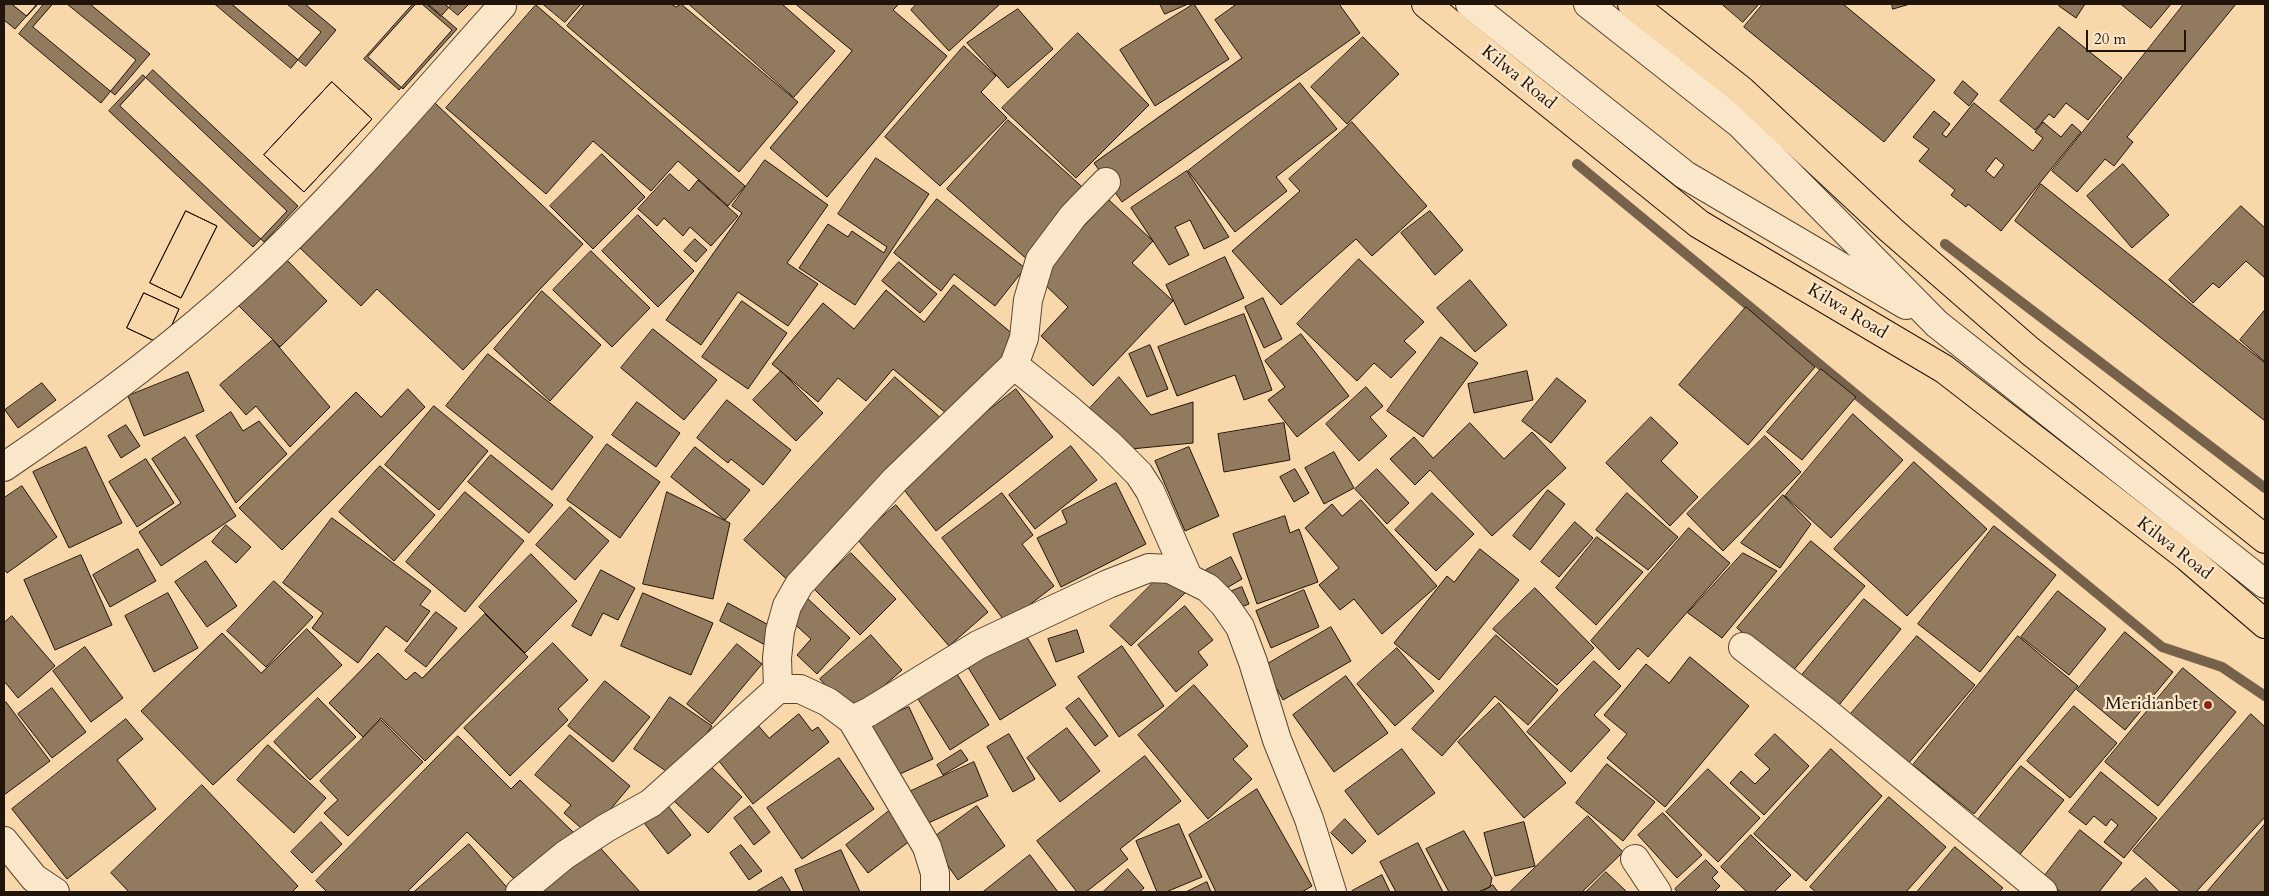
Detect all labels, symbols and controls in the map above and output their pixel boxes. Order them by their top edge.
scale bar [2089,20,2189,52]
text: 20 m [2094,29,2126,49]
street label: Kilwa Road [1476,41,1560,115]
street label: Kilwa Road [1803,280,1891,344]
street label: Kilwa Road [2132,513,2216,585]
place label: Meridianbet [2105,694,2198,716]
marker: Meridianbet [2202,699,2214,711]

